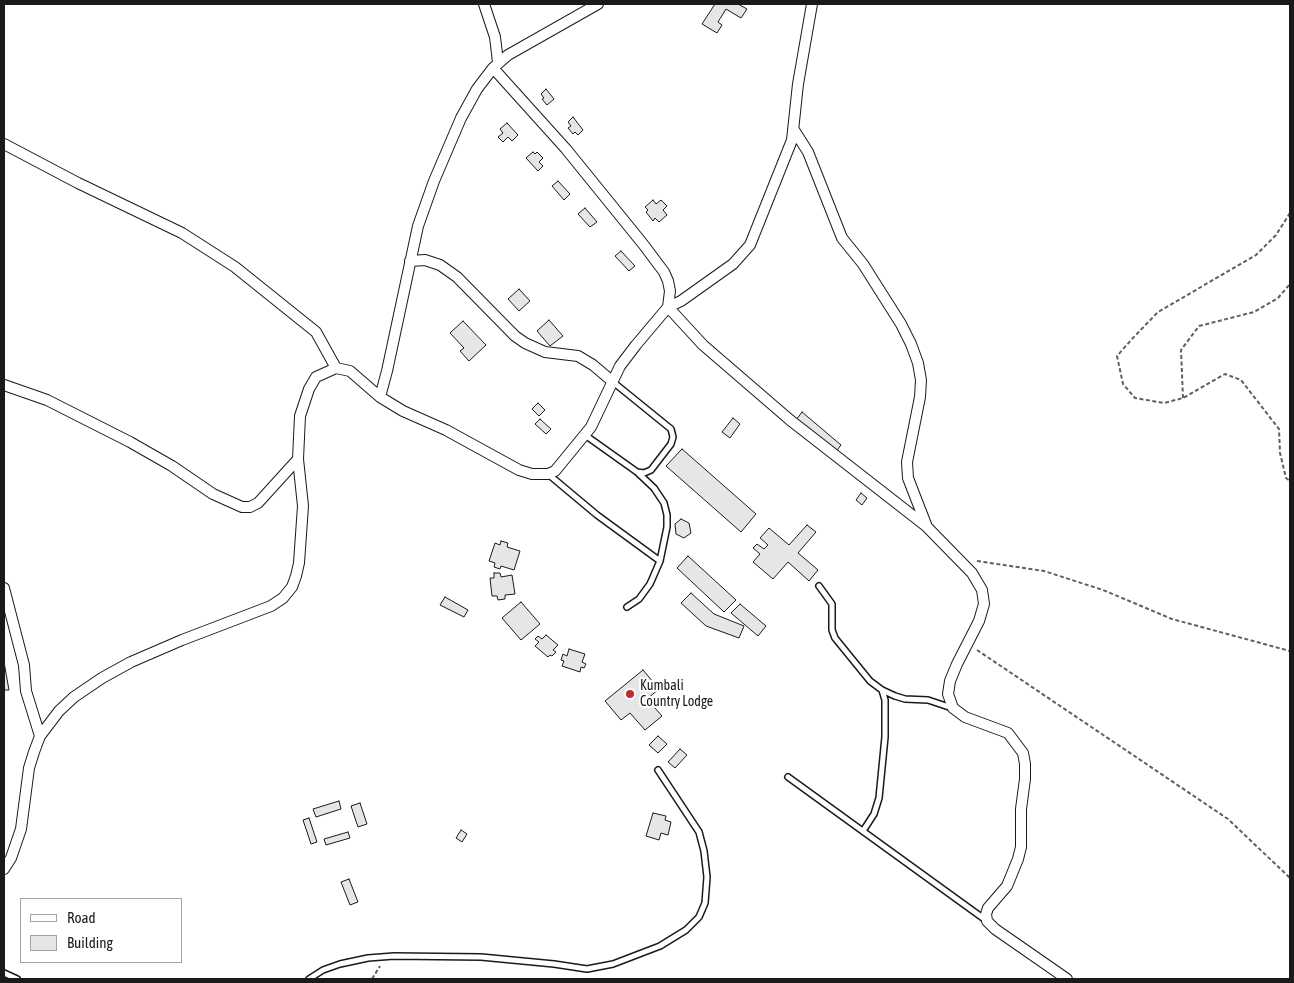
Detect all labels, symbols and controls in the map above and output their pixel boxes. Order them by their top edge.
place label: Kumbali Country Lodge [640,678,713,710]
marker: Kumbali Country Lodge [624,688,636,700]
legend [20,898,182,963]
text: Road [67,909,96,926]
text: Building [67,934,113,951]

